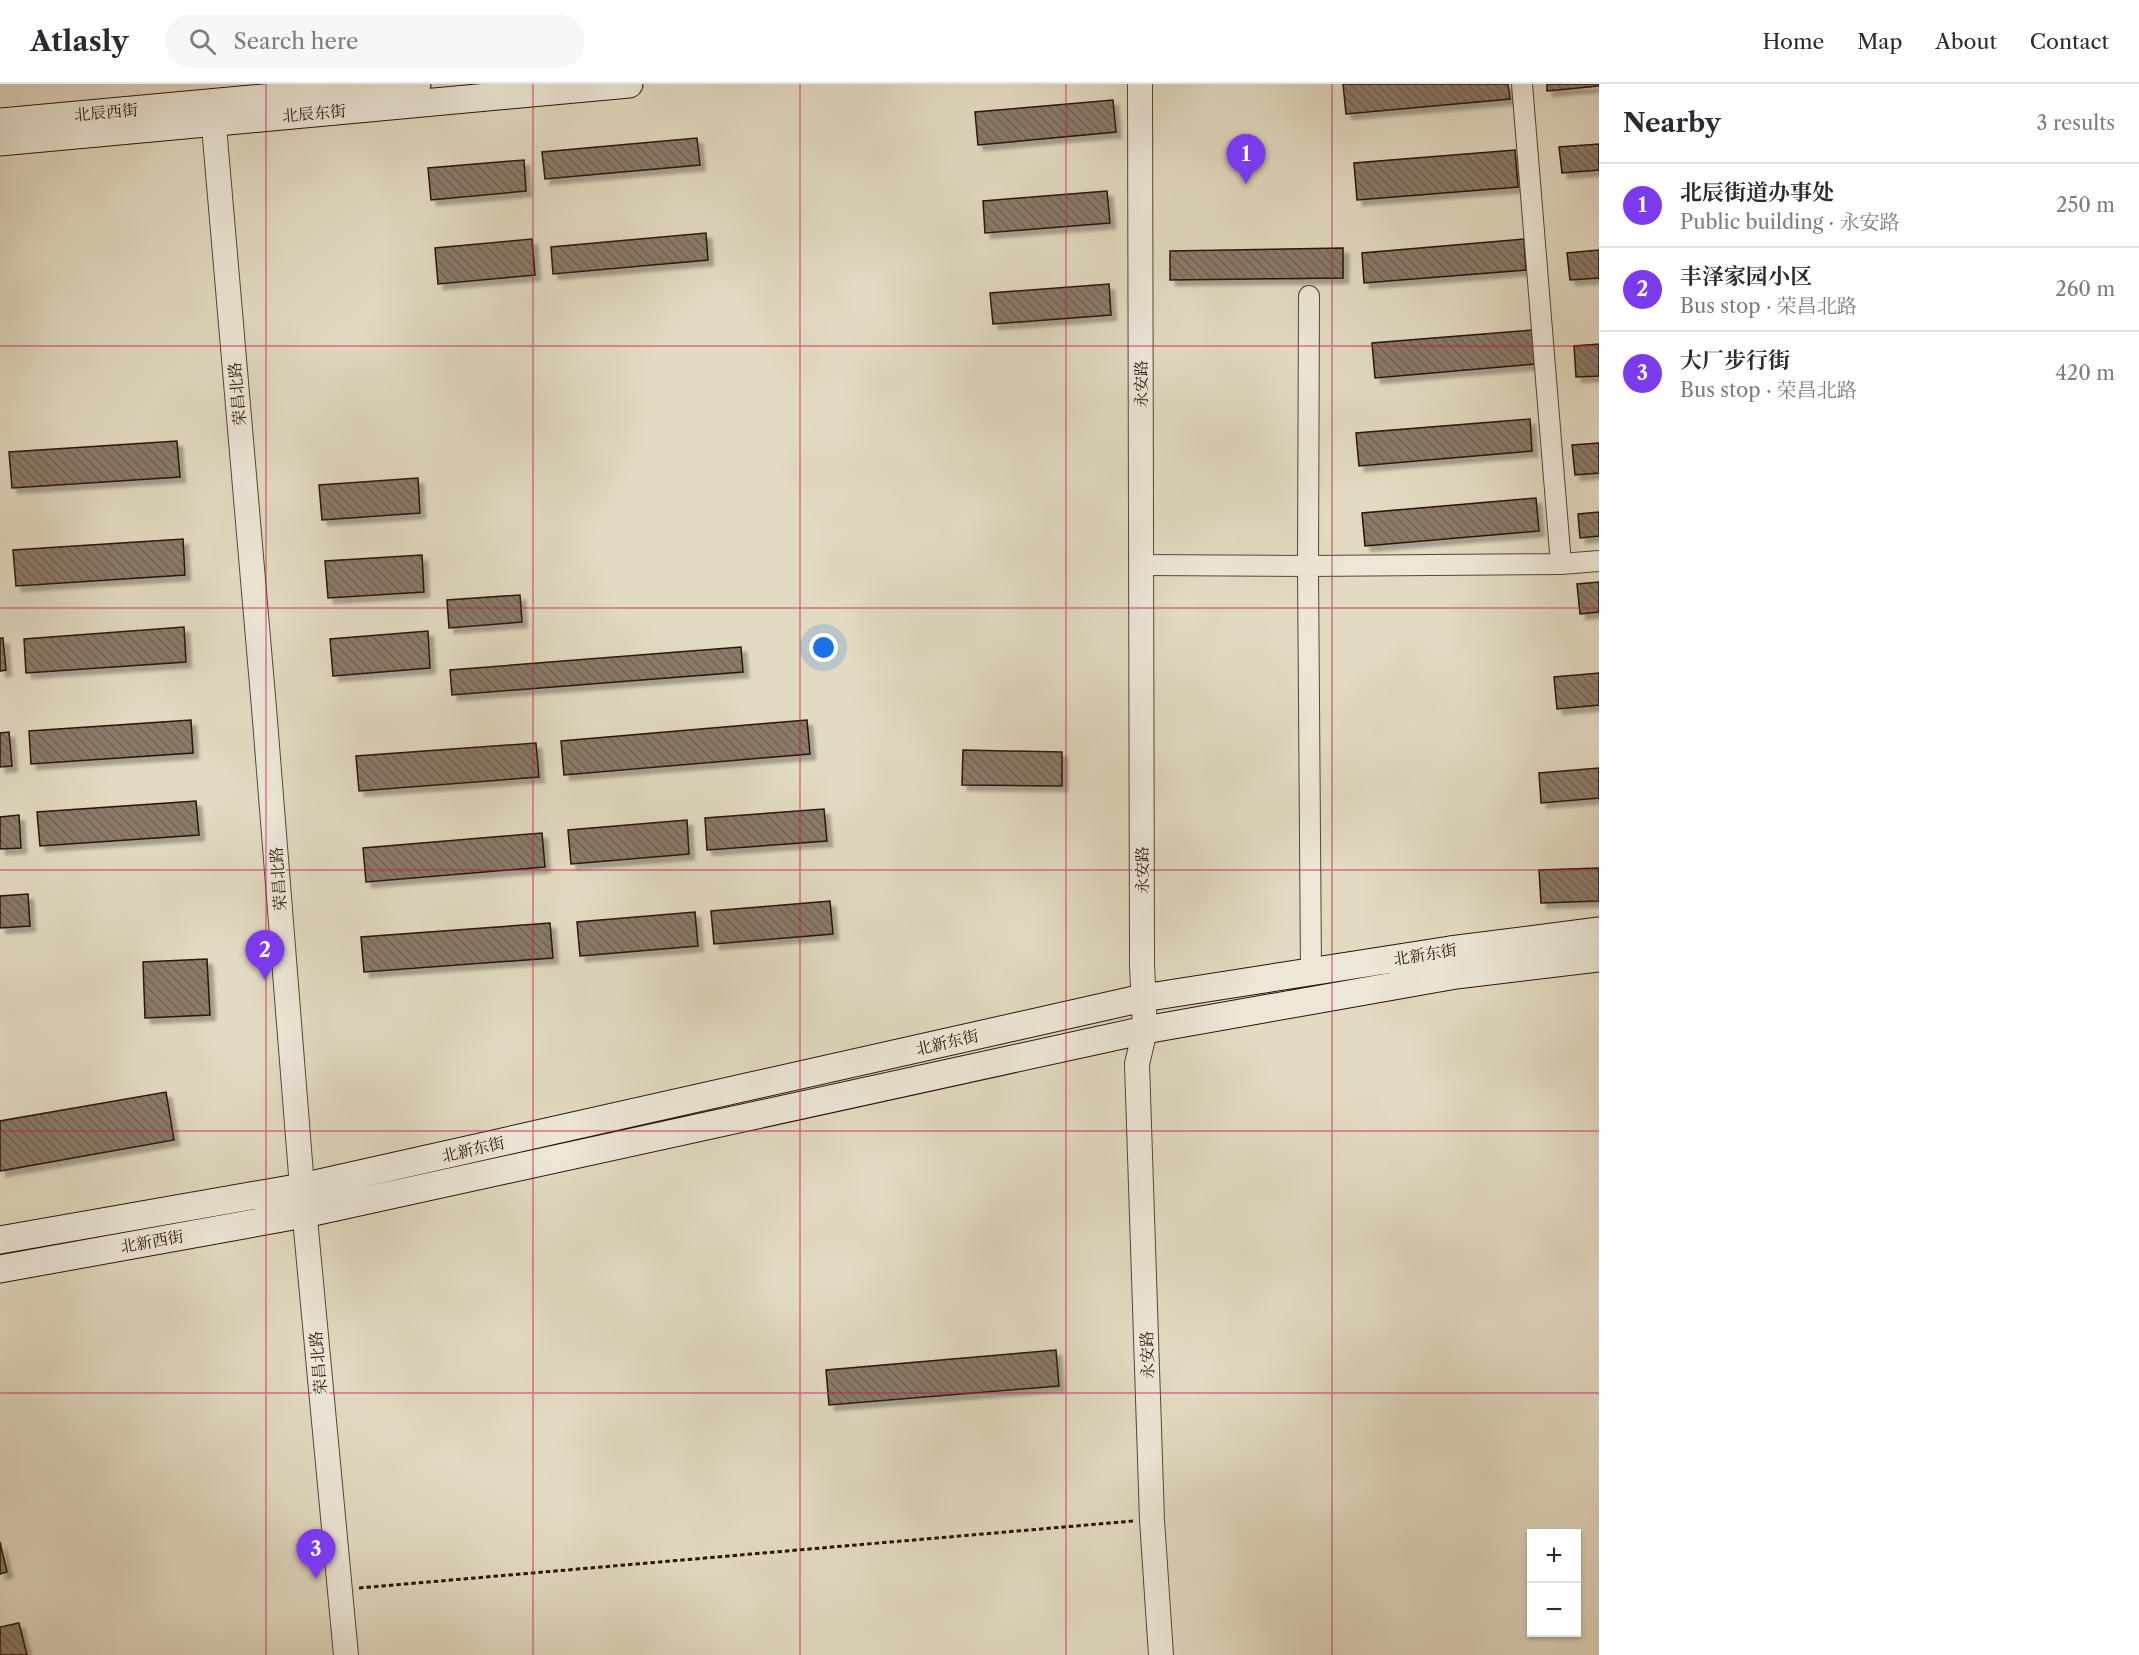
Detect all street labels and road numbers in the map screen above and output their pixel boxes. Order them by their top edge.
street label: 北辰西街 [73,99,139,125]
street label: 北辰东街 [281,100,347,126]
street label: 永安路 [1131,360,1151,408]
street label: 荣昌北路 [224,361,250,427]
street label: 荣昌北路 [266,846,290,912]
street label: 永安路 [1132,846,1152,894]
street label: 北新东街 [1392,939,1458,969]
street label: 北新东街 [914,1025,980,1059]
street label: 北新东街 [440,1132,506,1166]
street label: 北新西街 [119,1226,185,1256]
street label: 荣昌北路 [305,1330,331,1396]
street label: 永安路 [1136,1331,1158,1379]

